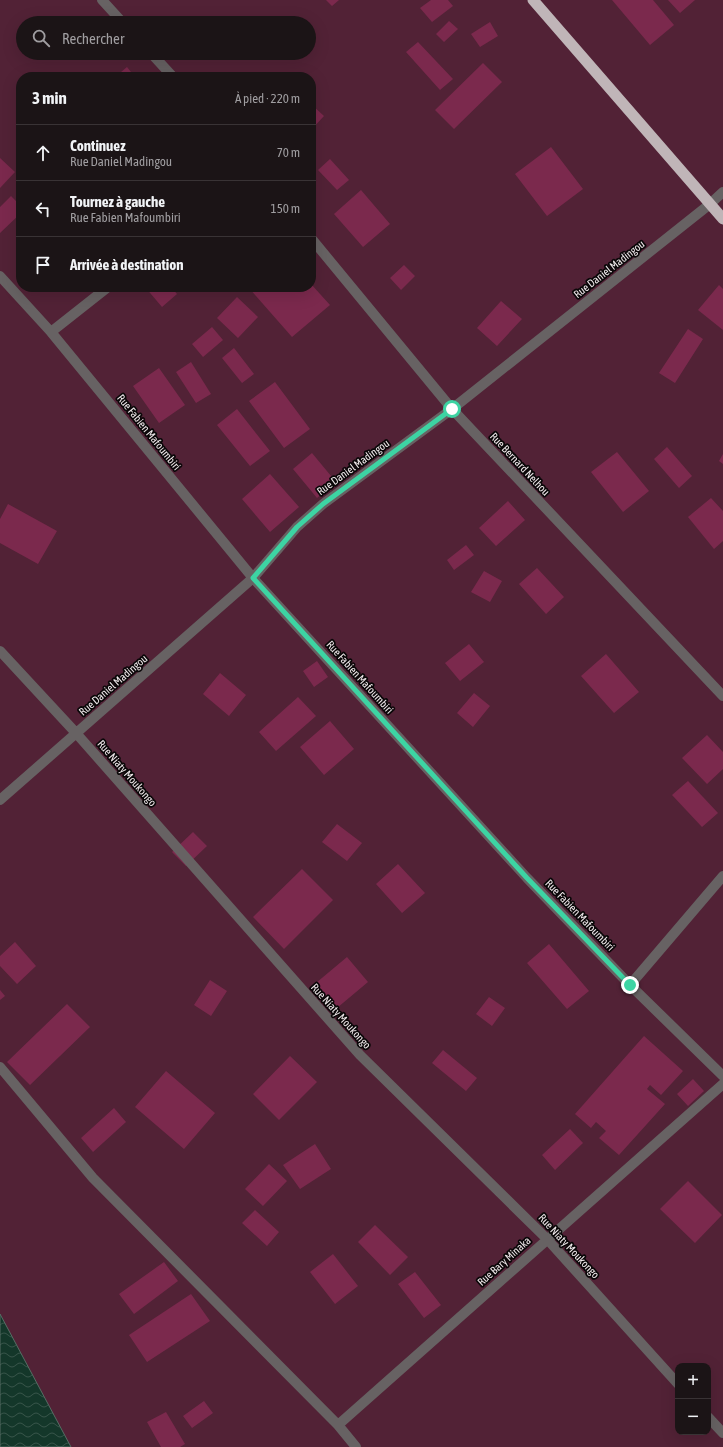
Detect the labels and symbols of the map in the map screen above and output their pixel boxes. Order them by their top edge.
street label: Rue Daniel Madingou [571,238,647,300]
street label: Rue Fabien Mafoumbiri [115,392,183,472]
route start [443,400,461,418]
street label: Rue Bernard Nelhou [488,430,552,498]
street label: Rue Daniel Madingou [315,437,391,497]
street label: Rue Fabien Mafoumbiri [324,638,396,716]
street label: Rue Daniel Madingou [76,652,150,718]
street label: Rue Niaty Moukongo [95,738,159,808]
street label: Rue Fabien Mafoumbiri [543,877,617,953]
route end [621,976,639,994]
street label: Rue Niaty Moukongo [309,981,373,1051]
street label: Rue Niaty Moukongo [536,1211,602,1281]
street label: Rue Bary Minaka [475,1234,533,1288]

